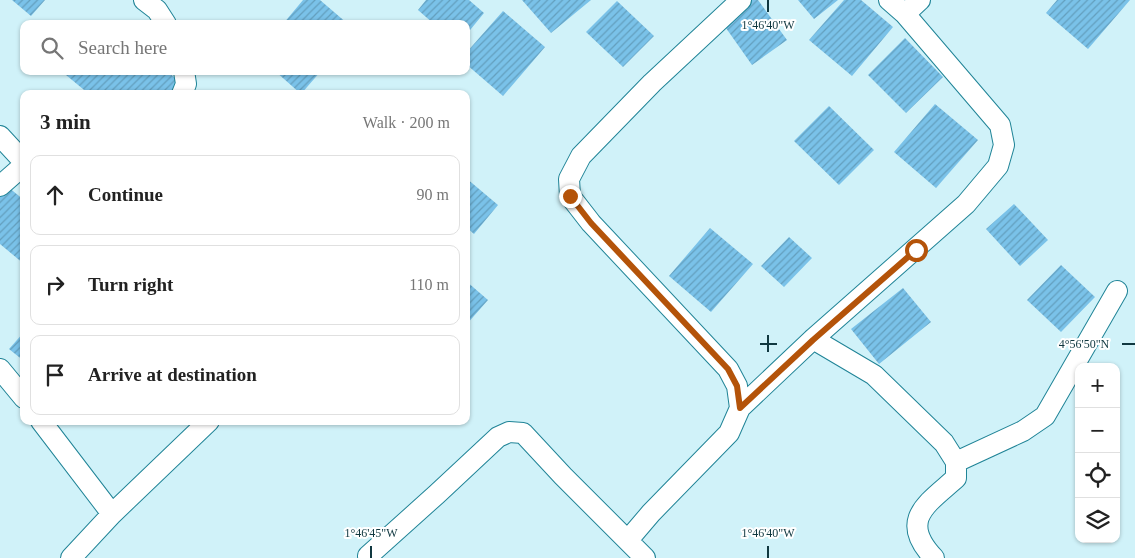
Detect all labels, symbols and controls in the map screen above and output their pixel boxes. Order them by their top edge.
text: 1°46'40"W [741,18,795,32]
search box [20,20,470,75]
icon: search [38,34,66,62]
text: Search here [78,37,167,58]
text: 3 min [40,110,91,134]
text: Walk · 200 m [363,114,450,131]
icon: ahead [41,181,69,209]
text: Continue [88,184,163,205]
route end [559,185,582,208]
text: 90 m [417,186,449,203]
route start [905,239,928,262]
icon: right [41,271,69,299]
text: Turn right [88,274,173,295]
text: 110 m [409,276,449,293]
text: 4°56'50"N [1059,337,1110,351]
icon: arrive [41,361,69,389]
map controls [1075,363,1120,543]
button: + [1075,363,1120,408]
text: Arrive at destination [88,364,257,385]
button: − [1075,408,1120,453]
button: locate [1075,453,1120,498]
button: layers [1075,498,1120,543]
text: 1°46'45"W [344,526,398,540]
text: 1°46'40"W [741,526,795,540]

